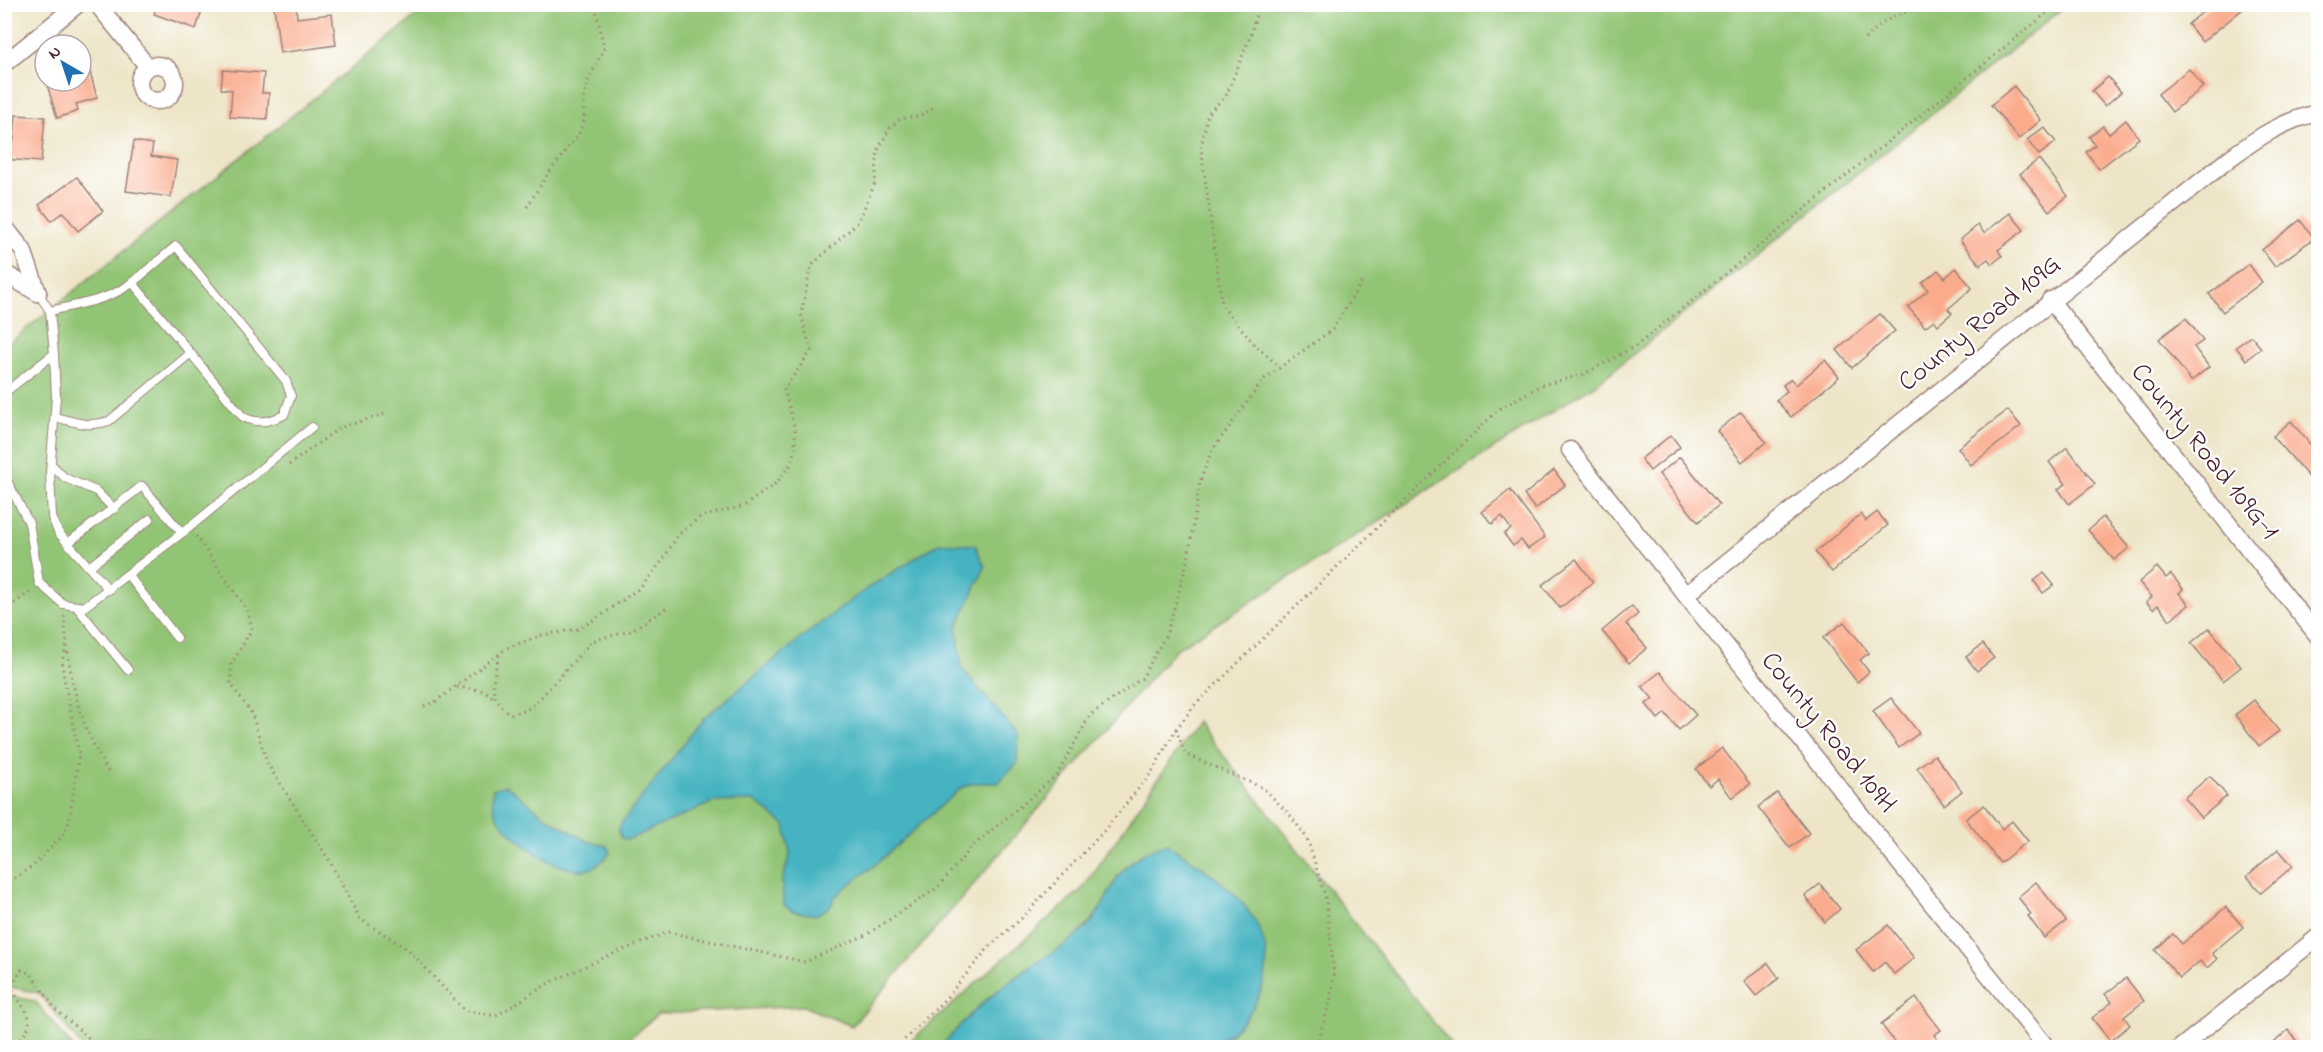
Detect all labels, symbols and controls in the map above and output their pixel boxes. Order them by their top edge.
north arrow [33,33,93,93]
text: N [43,40,67,66]
street label: County Road 109G [1890,246,2070,402]
street label: County Road 109G-1 [2120,355,2288,549]
street label: County Road 109H [1751,644,1905,822]

